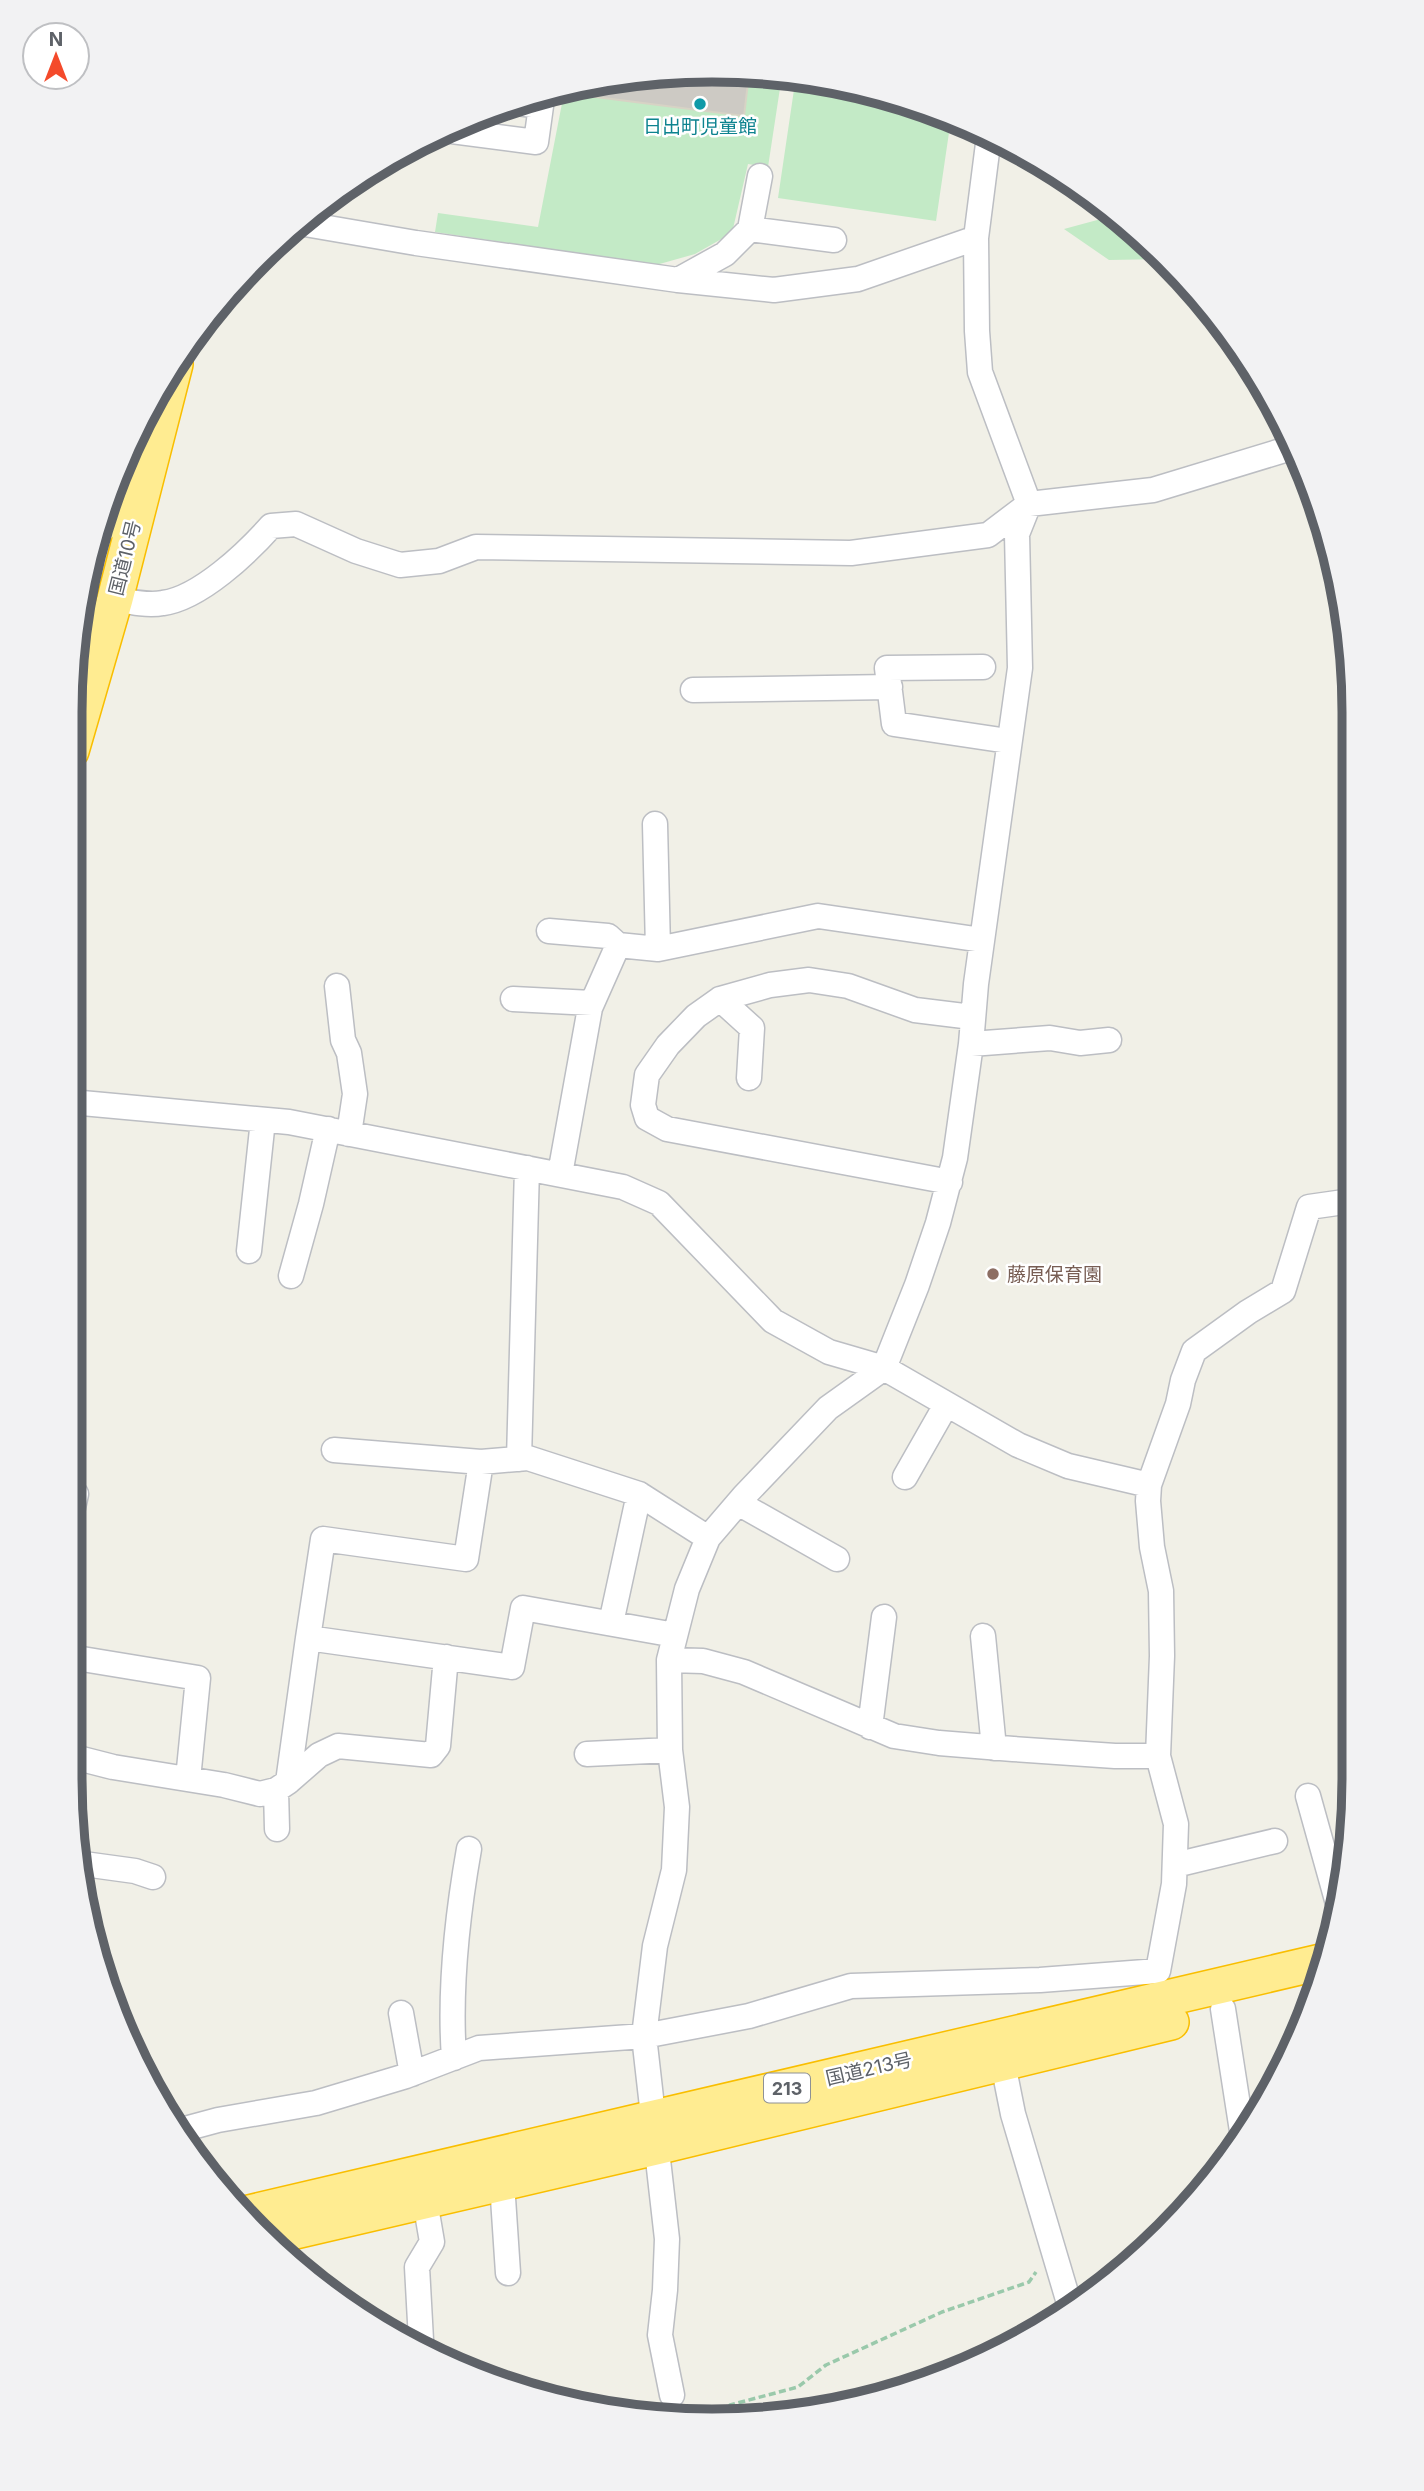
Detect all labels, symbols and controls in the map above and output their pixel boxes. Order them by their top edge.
north arrow [21,21,91,91]
text: N [49,28,63,51]
marker: 日出町児童館 [692,96,708,112]
place label: 日出町児童館 [643,115,757,138]
street label: 国道10号 [105,518,145,598]
place label: 藤原保育園 [1007,1263,1102,1286]
marker: 藤原保育園 [985,1266,1001,1282]
street label: 国道213号 [824,2048,914,2090]
road number: 213 [764,2074,810,2102]

